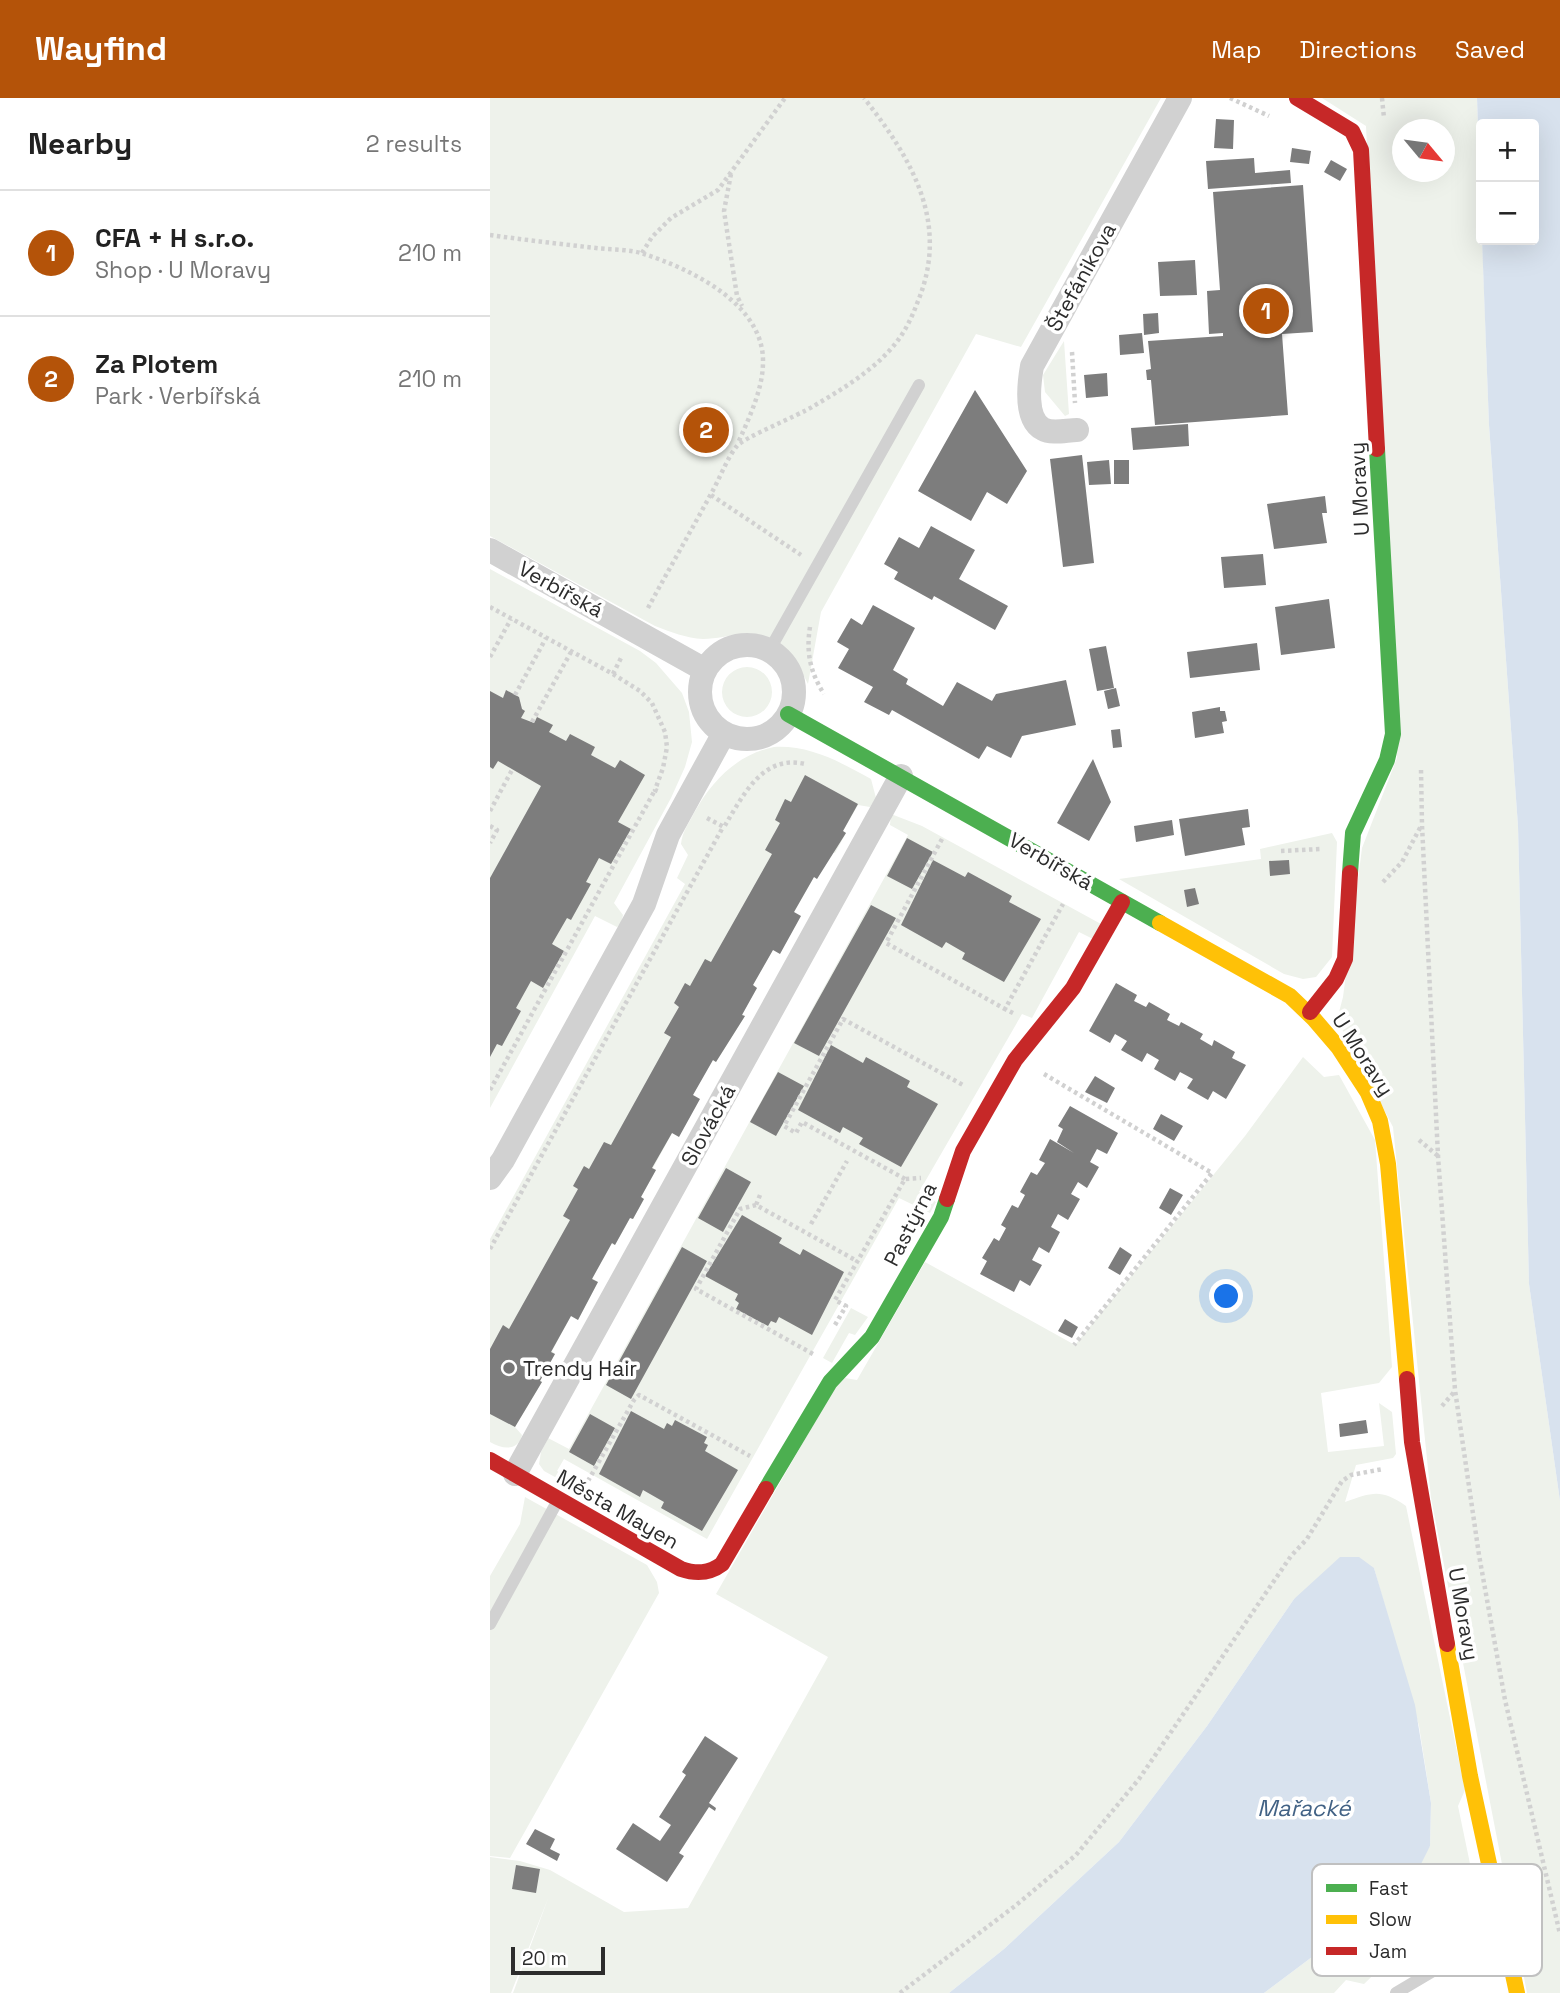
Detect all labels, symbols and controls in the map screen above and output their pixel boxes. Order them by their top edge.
text: Wayfind [35,28,167,70]
text: Map [1211,34,1261,65]
text: Directions [1299,34,1417,65]
text: Saved [1455,34,1525,65]
north arrow [1392,119,1455,182]
map controls [1476,119,1539,245]
button: + [1476,119,1539,182]
text: Nearby [28,124,132,163]
text: 2 results [366,129,462,159]
button: − [1476,182,1539,245]
street label: Štefánikova [1040,218,1122,336]
text: CFA + H s.r.o. [95,221,254,255]
text: 1 [46,238,56,268]
text: 210 m [398,238,462,268]
text: Shop · U Moravy [95,255,271,285]
pin: 1 [1243,285,1289,337]
text: Za Plotem [95,347,218,381]
text: 2 [44,364,58,394]
text: 210 m [398,364,462,394]
text: Park · Verbířská [95,381,261,411]
pin: 2 [683,404,729,456]
street label: U Moravy [1343,441,1375,537]
street label: Verbířská [514,555,608,623]
street label: Verbířská [1004,826,1098,896]
street label: U Moravy [1326,1007,1400,1101]
street label: Slovácká [675,1080,741,1170]
street label: Pastýrna [877,1178,943,1270]
your location [1209,1279,1243,1313]
place label: Trendy Hair [523,1355,637,1382]
marker: Trendy Hair [501,1360,517,1376]
street label: Města Mayen [552,1463,684,1555]
street label: U Moravy [1443,1565,1485,1663]
water label: Mařacké [1257,1793,1352,1823]
legend [1312,1864,1542,1976]
text: Fast [1369,1876,1409,1901]
text: Slow [1369,1907,1412,1932]
text: Jam [1369,1939,1407,1964]
scale bar [511,1944,606,1976]
text: 20 m [522,1946,567,1971]

